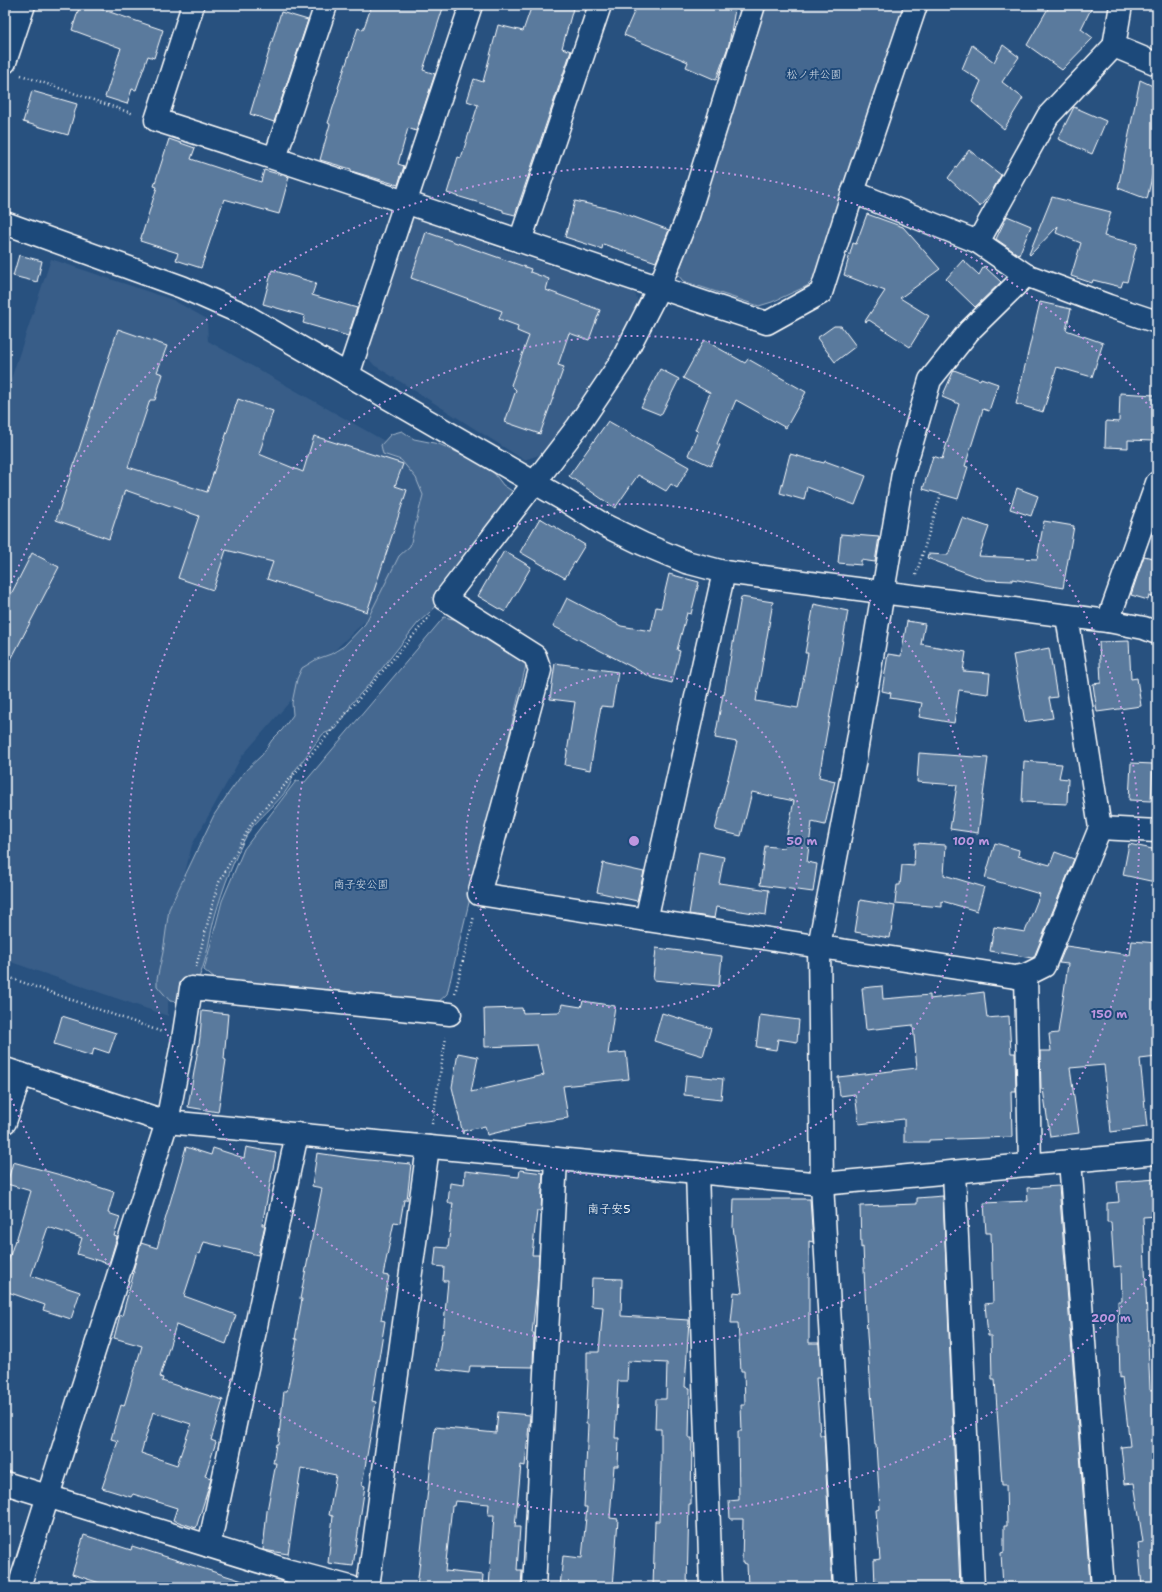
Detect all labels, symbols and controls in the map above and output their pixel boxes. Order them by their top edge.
park label: 松ノ井公園 [787,67,842,82]
text: 50 m [787,833,818,849]
text: 100 m [953,833,990,849]
centre of rings [627,834,641,848]
park label: 南子安公園 [334,877,389,892]
text: 150 m [1091,1006,1127,1022]
district label: 南子安5 [587,1201,631,1217]
text: 200 m [1091,1310,1131,1326]

